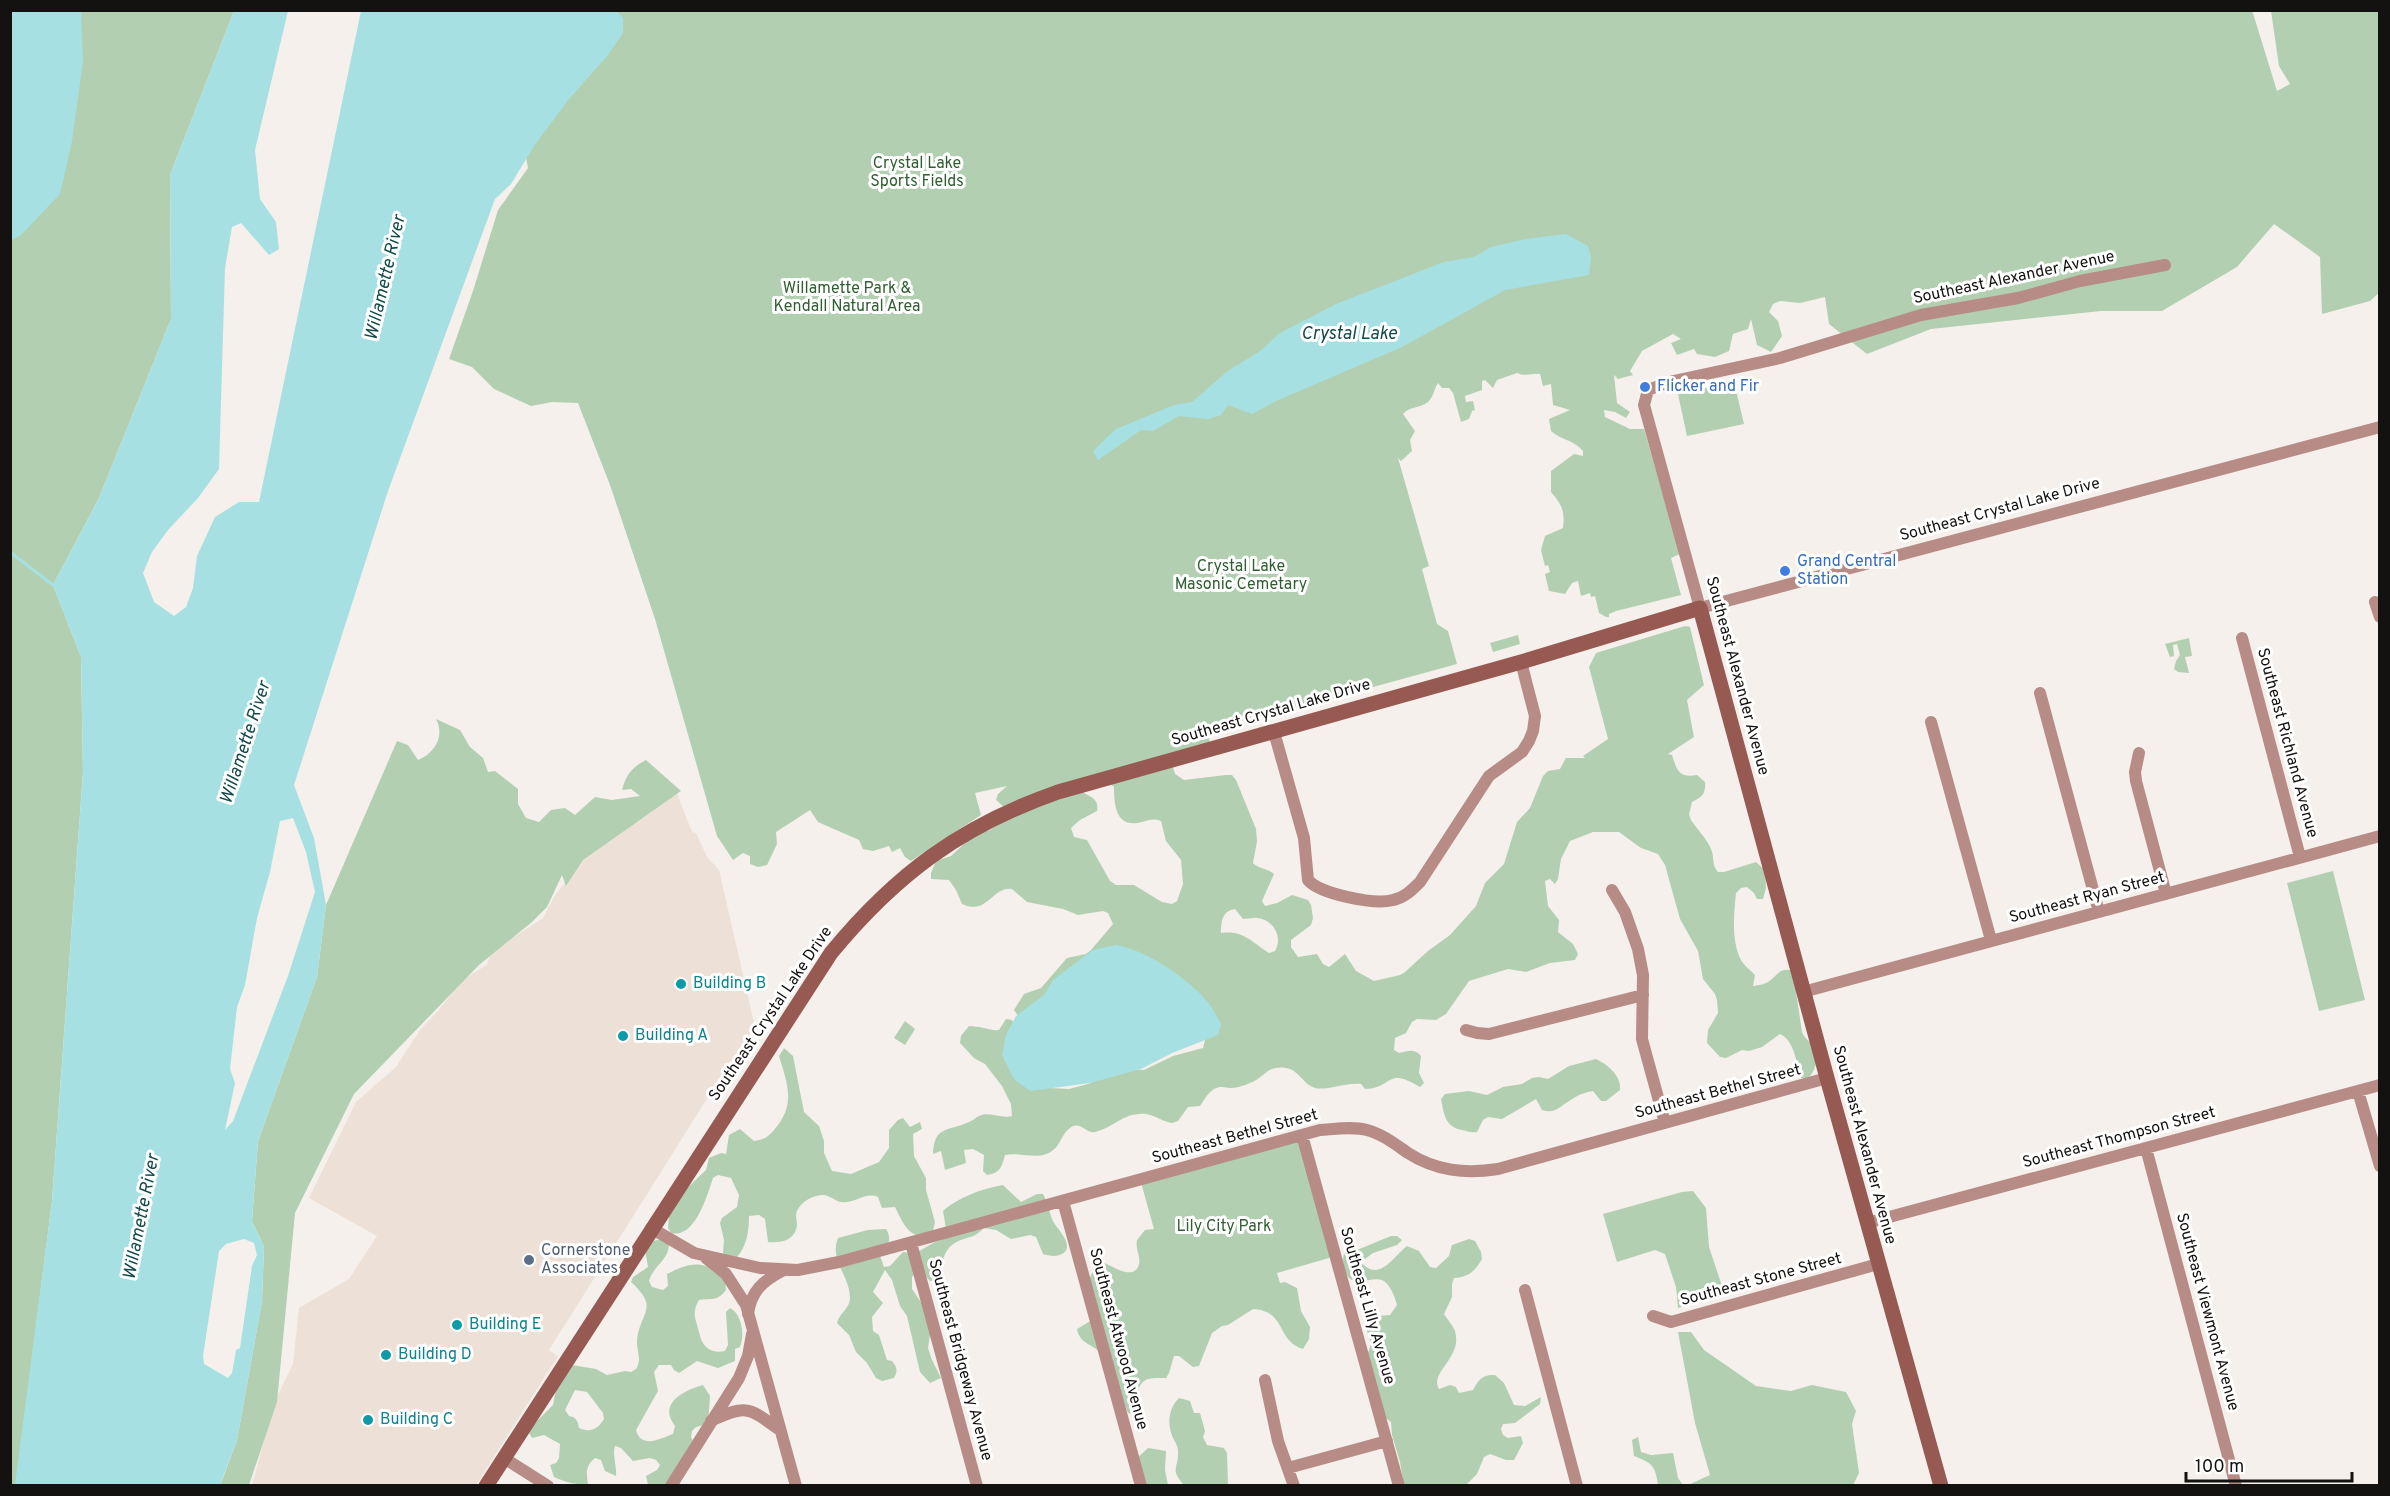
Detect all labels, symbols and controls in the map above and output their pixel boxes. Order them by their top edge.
park label: Crystal Lake Sports Fields [870,154,964,192]
water label: Willamette River [360,211,412,343]
street label: Southeast Alexander Avenue [1912,247,2116,309]
park label: Willamette Park & Kendall Natural Area [774,279,920,317]
water label: Crystal Lake [1301,323,1398,346]
place label: Flicker and Fir [1657,377,1759,397]
marker: Flicker and Fir [1638,380,1652,394]
street label: Southeast Crystal Lake Drive [1898,474,2102,546]
place label: Grand Central Station [1797,552,1896,590]
park label: Crystal Lake Masonic Cemetary [1175,557,1307,595]
marker: Grand Central Station [1778,564,1792,578]
street label: Southeast Alexander Avenue [1701,574,1773,778]
street label: Southeast Richland Avenue [2252,646,2322,840]
street label: Southeast Crystal Lake Drive [1169,675,1373,751]
water label: Willamette River [215,677,277,807]
street label: Southeast Ryan Street [2007,868,2167,928]
street label: Southeast Crystal Lake Drive [705,923,837,1105]
place label: Building B [693,974,766,994]
marker: Building B [674,977,688,991]
place label: Building A [635,1026,708,1046]
marker: Building A [616,1029,630,1043]
street label: Southeast Alexander Avenue [1828,1043,1900,1247]
street label: Southeast Bethel Street [1633,1060,1803,1124]
street label: Southeast Thompson Street [2020,1103,2218,1173]
street label: Southeast Bethel Street [1150,1105,1320,1169]
water label: Willamette River [119,1150,166,1282]
street label: Southeast Viewmont Avenue [2171,1211,2243,1413]
park label: Lily City Park [1177,1217,1271,1237]
street label: Southeast Lilly Avenue [1335,1225,1399,1387]
place label: Cornerstone Associates [541,1241,630,1279]
street label: Southeast Atwood Avenue [1084,1246,1152,1432]
street label: Southeast Stone Street [1678,1249,1844,1311]
marker: Cornerstone Associates [522,1253,536,1267]
street label: Southeast Bridgeway Avenue [923,1257,997,1463]
place label: Building E [469,1315,541,1335]
marker: Building E [450,1318,464,1332]
place label: Building D [398,1345,472,1365]
marker: Building D [379,1348,393,1362]
place label: Building C [380,1410,453,1430]
marker: Building C [361,1413,375,1427]
scale bar [2186,1445,2352,1483]
text: 100 m [2195,1456,2244,1479]

